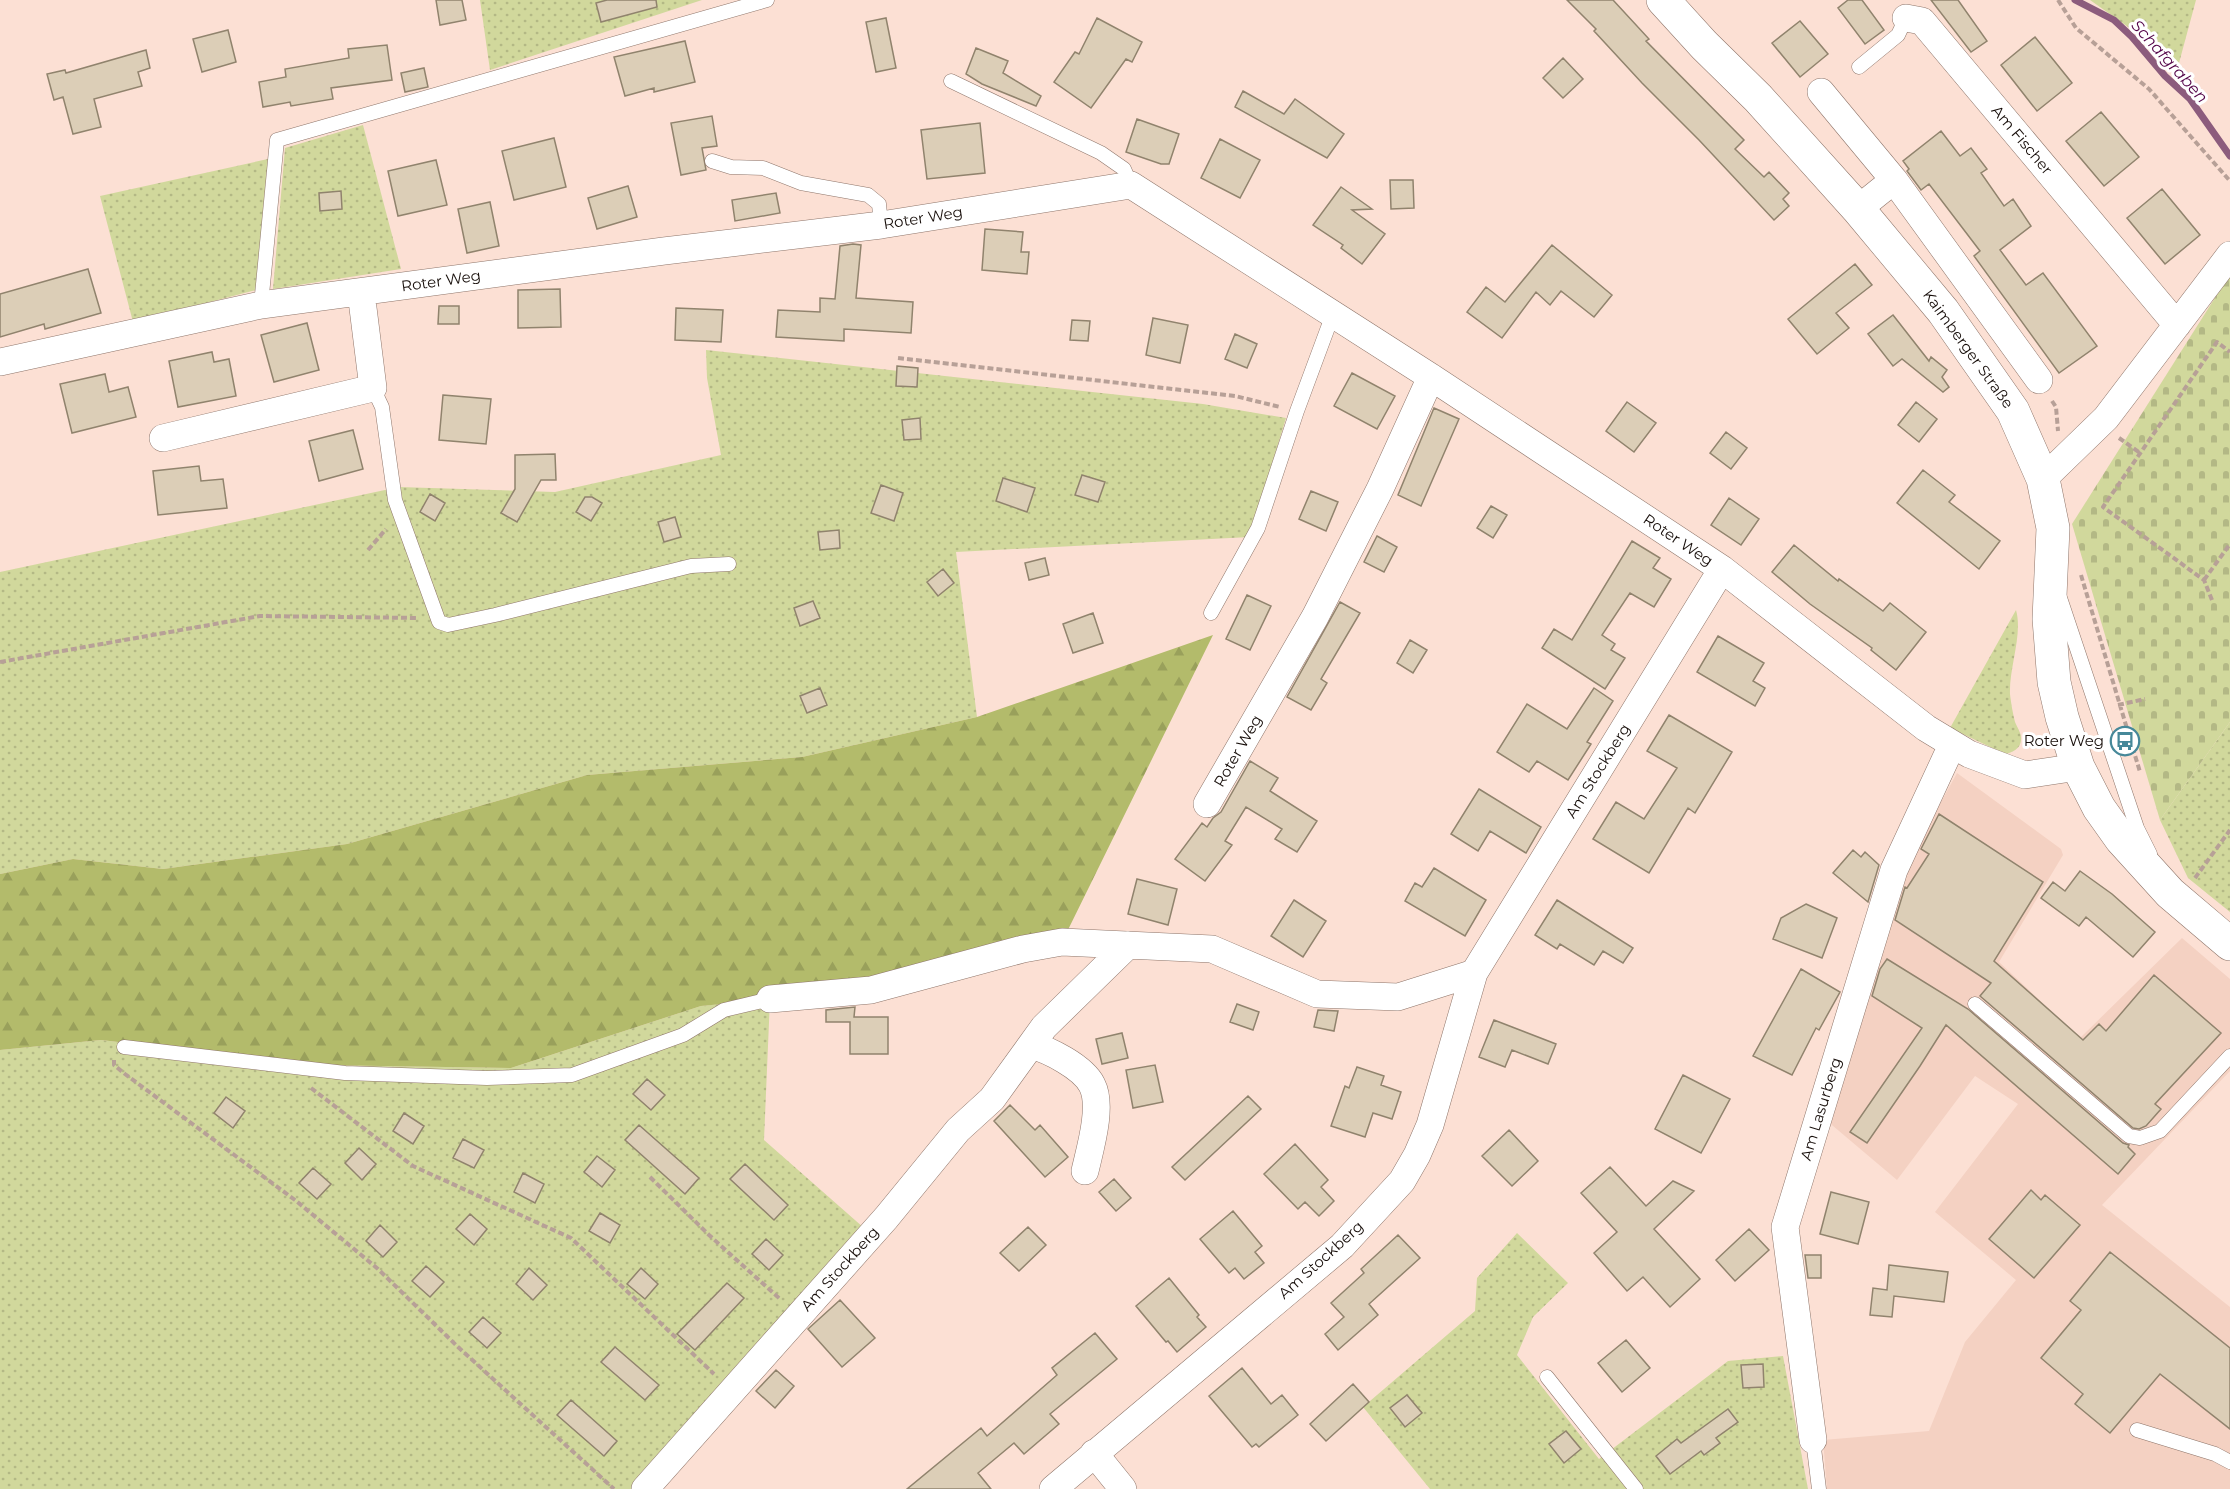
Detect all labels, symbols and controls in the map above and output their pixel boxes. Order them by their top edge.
water label: Schafgraben [2127,16,2212,107]
street label: Am Fischer [1988,101,2057,178]
street label: Roter Weg [882,202,964,233]
street label: Roter Weg [400,266,482,295]
street label: Kaimberger Straße [1919,286,2018,412]
street label: Roter Weg [1640,509,1717,570]
street label: Roter Weg [1209,711,1266,790]
street label: Am Stockberg [1561,720,1634,821]
bus stop icon: Roter Weg [2109,725,2141,757]
place label: Roter Weg [2024,731,2104,750]
street label: Am Lasurberg [1796,1055,1845,1163]
street label: Am Stockberg [1274,1217,1367,1303]
street label: Am Stockberg [797,1222,883,1315]

